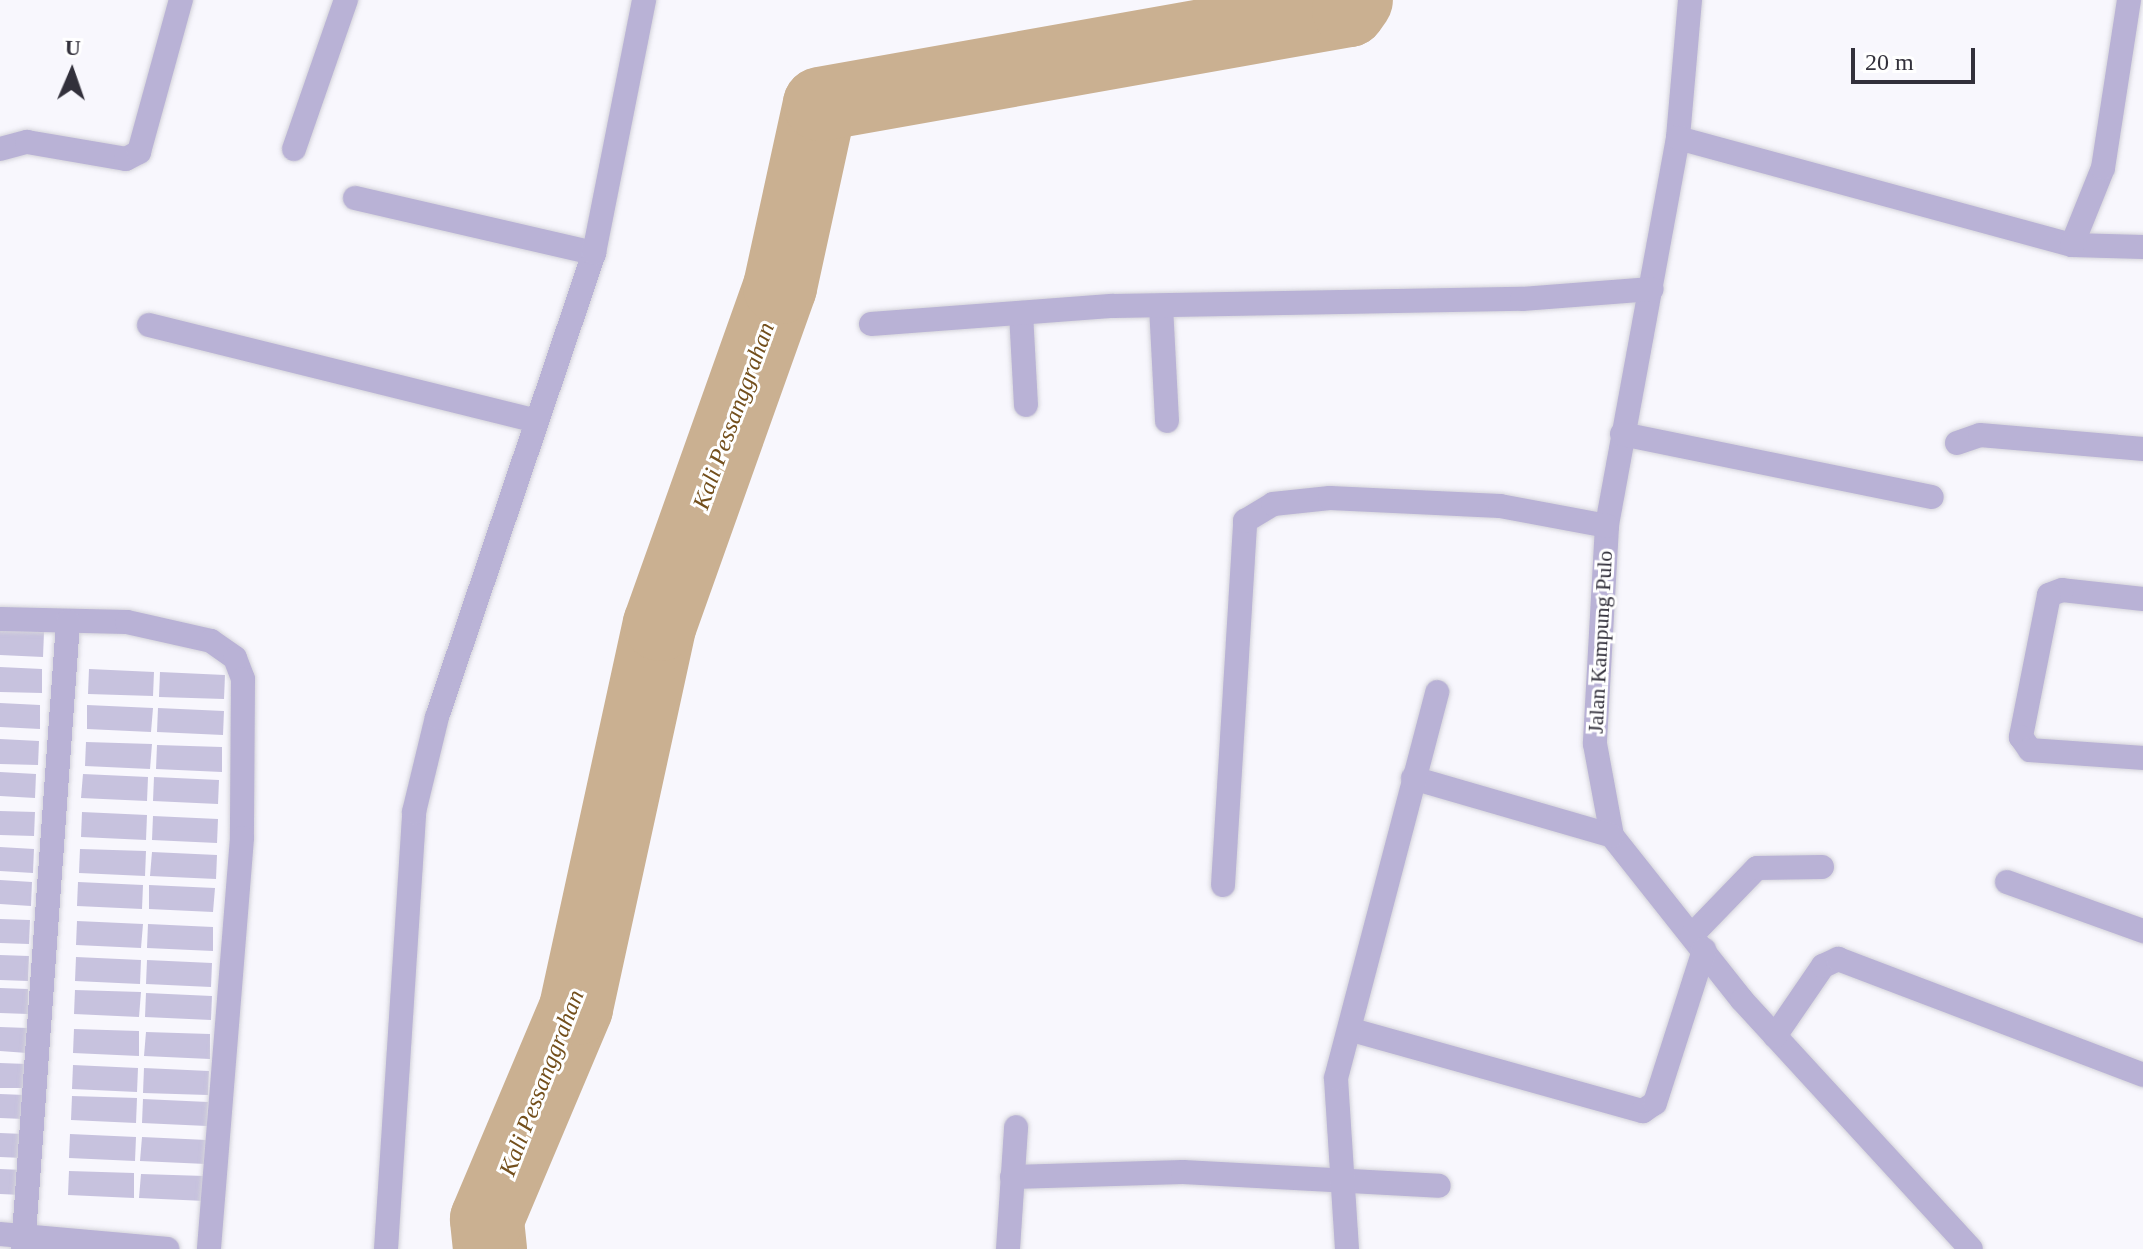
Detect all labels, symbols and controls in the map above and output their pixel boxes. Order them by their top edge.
north arrow [32,32,112,112]
scale bar [1855,32,1979,82]
text: U [64,35,81,60]
text: 20 m [1865,49,1914,75]
water label: Kali Pessanggrahan [687,319,781,513]
street label: Jalan Kampung Pulo [1582,550,1618,734]
water label: Kali Pessanggrahan [493,986,591,1180]

